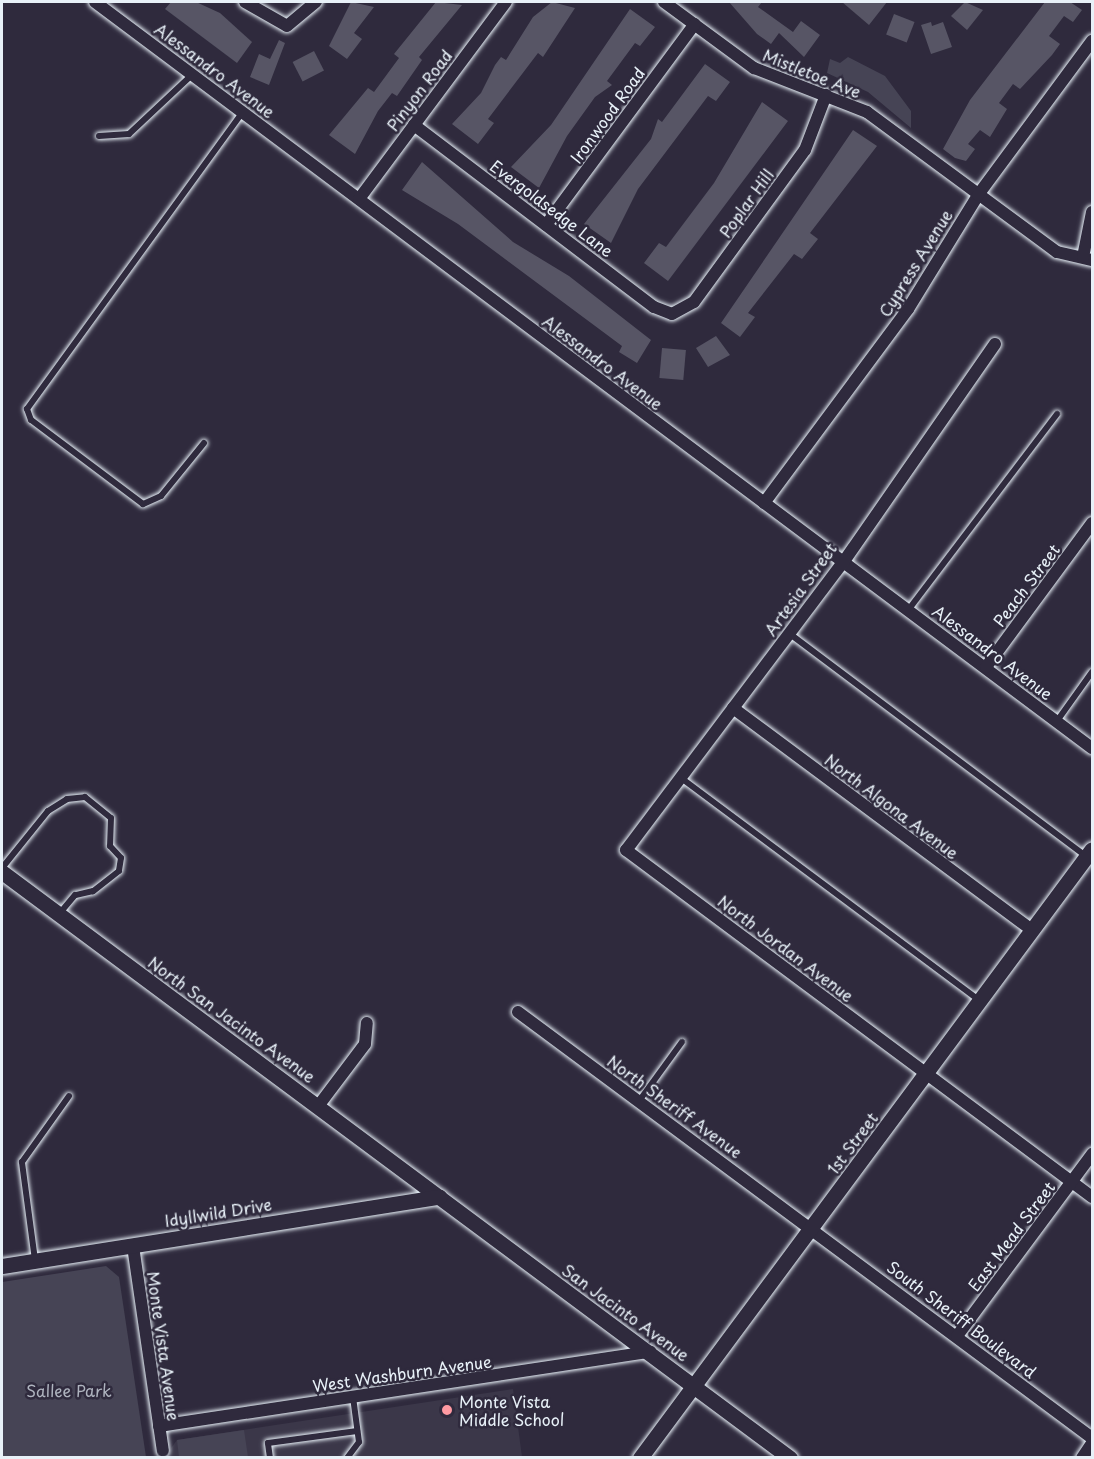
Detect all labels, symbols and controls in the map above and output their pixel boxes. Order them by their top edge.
street label: Alessandro Avenue [151,19,279,121]
street label: Mistletoe Ave [761,45,863,101]
street label: Pinyon Road [382,46,456,134]
street label: Ironwood Road [566,63,648,167]
street label: Evergoldsedge Lane [487,155,617,261]
street label: Poplar Hill [715,165,777,241]
street label: Cypress Avenue [875,206,955,320]
street label: Alessandro Avenue [539,311,667,413]
street label: Artesia Street [760,539,840,639]
street label: Peach Street [989,540,1063,630]
street label: Alessandro Avenue [929,601,1057,703]
street label: North Algona Avenue [821,749,963,863]
street label: North Jordan Avenue [715,891,857,1005]
street label: North San Jacinto Avenue [145,952,319,1086]
street label: North Sheriff Avenue [604,1050,746,1162]
street label: 1st Street [822,1108,882,1178]
street label: East Mead Street [963,1177,1059,1295]
street label: Idyllwild Drive [162,1194,274,1230]
street label: South Sheriff Boulevard [883,1256,1041,1382]
street label: San Jacinto Avenue [559,1260,693,1364]
street label: Monte Vista Avenue [144,1269,184,1423]
street label: West Washburn Avenue [312,1351,492,1395]
park label: Sallee Park [26,1380,112,1400]
place label: Monte Vista Middle School [459,1391,566,1429]
marker: Monte Vista Middle School [440,1403,454,1417]

